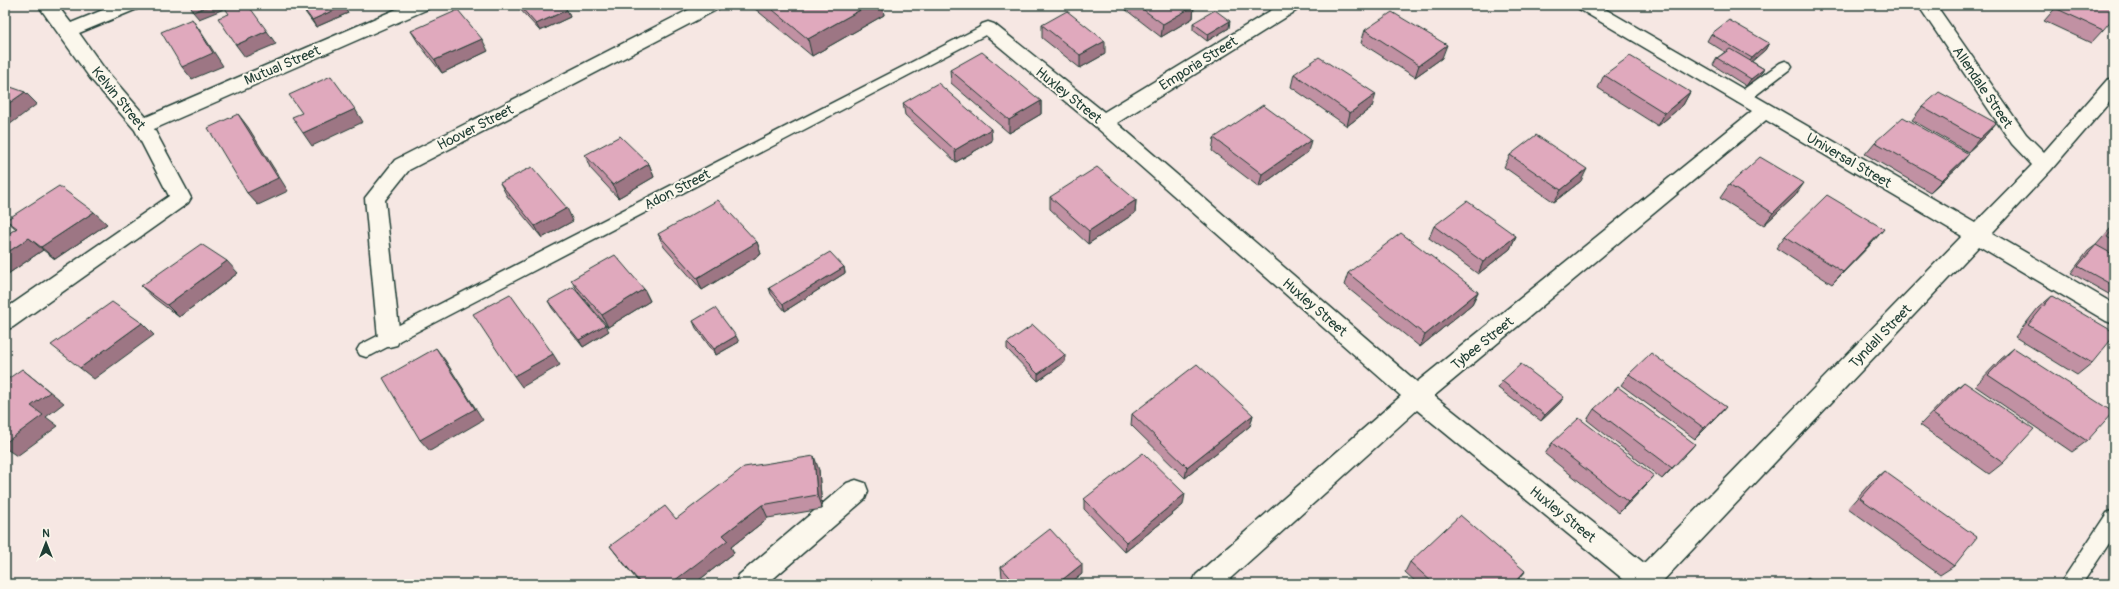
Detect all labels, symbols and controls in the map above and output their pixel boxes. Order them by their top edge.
street label: Emporia Street [1156,32,1241,94]
street label: Mutual Street [242,42,323,89]
street label: Allendale Street [1949,43,2016,132]
street label: Kelvin Street [88,63,149,134]
street label: Huxley Street [1032,64,1105,127]
street label: Hoover Street [434,101,516,154]
street label: Universal Street [1803,129,1895,192]
street label: Adon Street [641,165,713,213]
street label: Huxley Street [1279,275,1351,340]
street label: Tyndall Street [1846,301,1915,372]
street label: Tybee Street [1448,313,1517,374]
street label: Huxley Street [1526,483,1599,546]
north arrow [26,523,66,563]
text: N [42,527,50,540]

